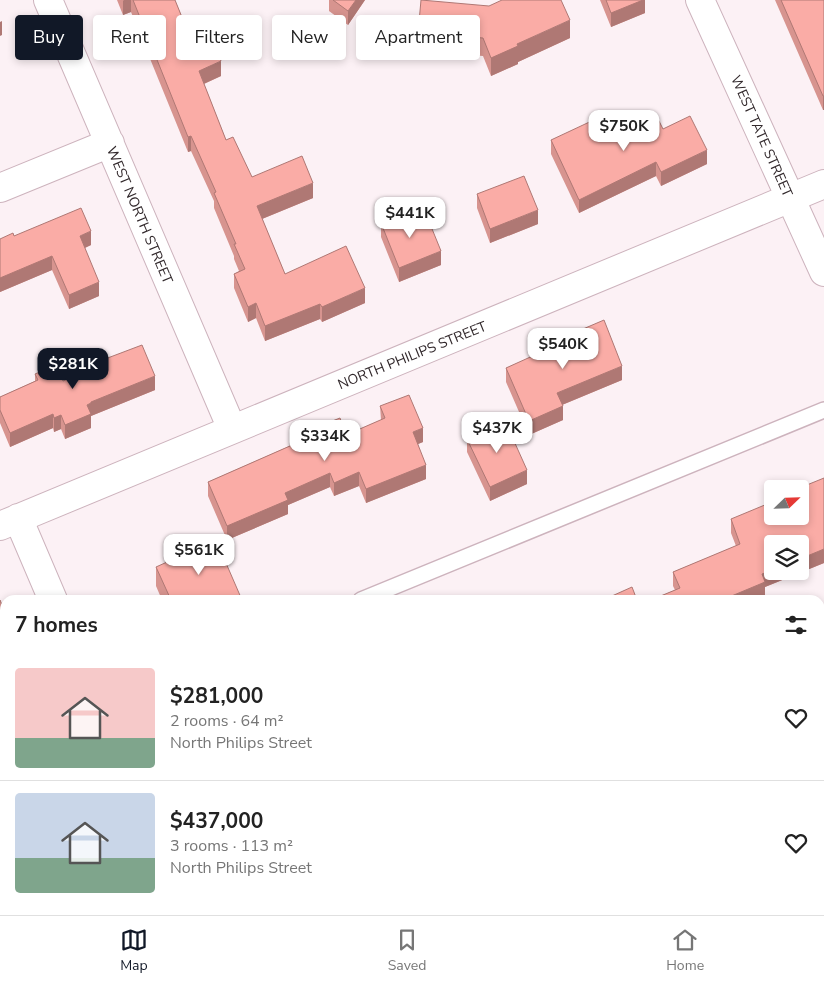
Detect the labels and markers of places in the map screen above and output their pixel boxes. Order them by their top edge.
pin: $750K [589,110,659,152]
pin: $441K [375,196,445,239]
pin: $540K [528,328,598,370]
pin: $281K [38,348,108,390]
pin: $437K [462,412,532,454]
pin: $334K [290,420,360,462]
pin: $561K [164,534,234,576]

